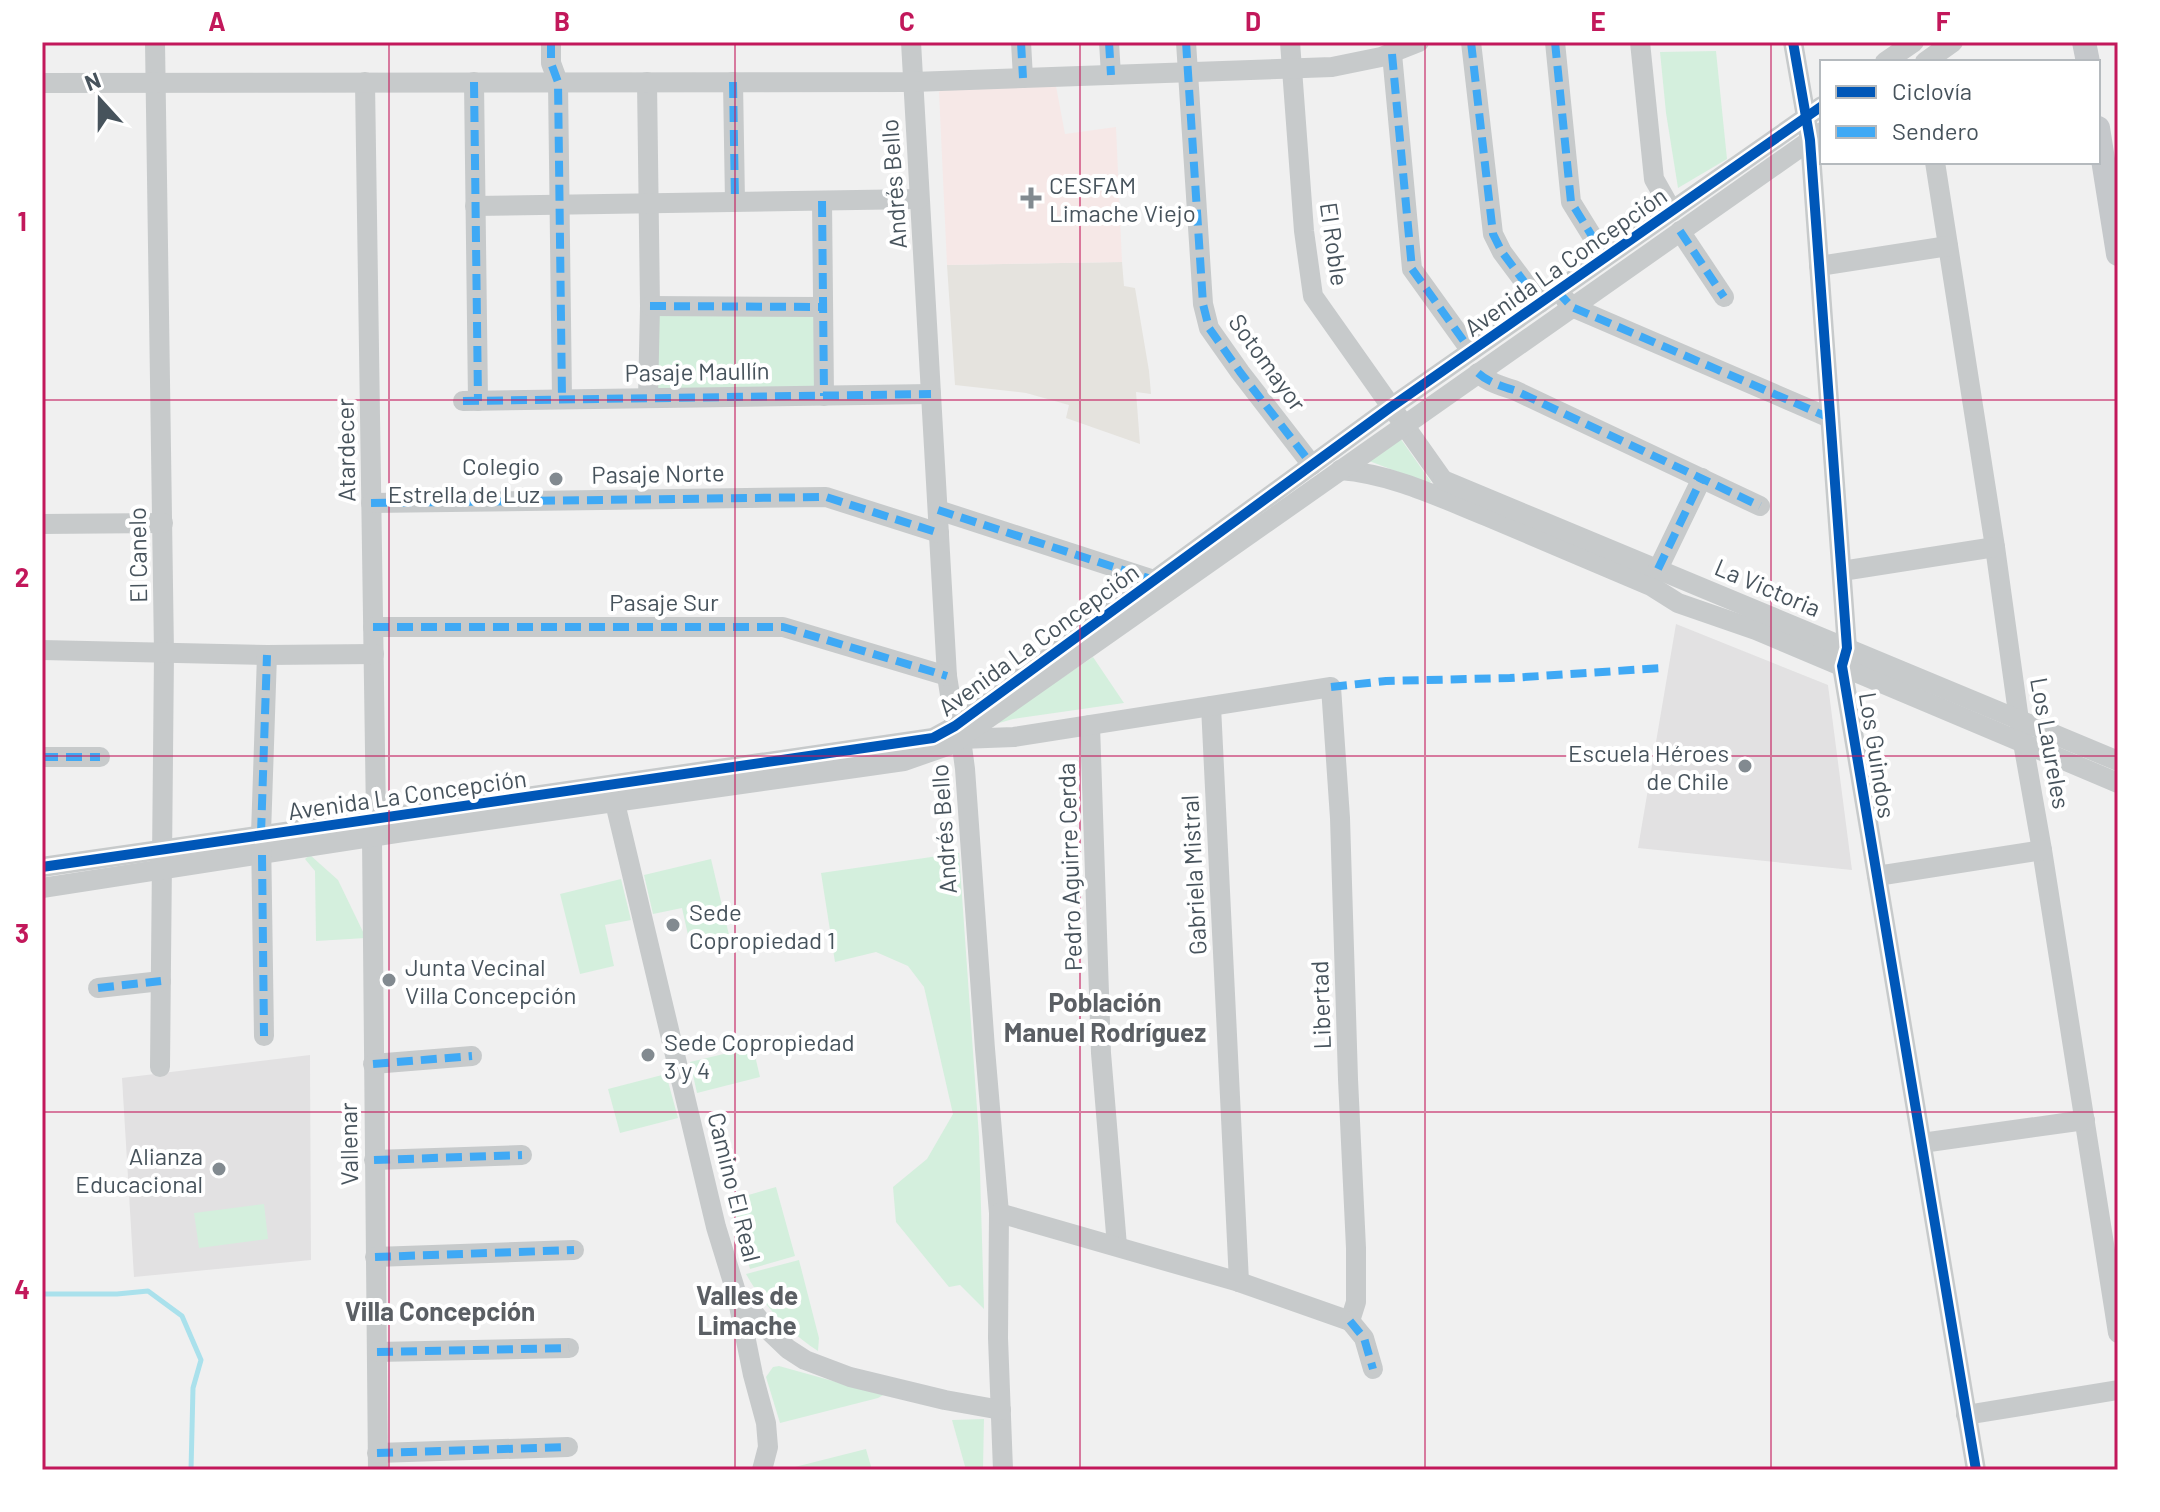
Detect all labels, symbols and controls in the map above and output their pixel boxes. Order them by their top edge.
text: A [208,5,226,36]
text: B [554,5,570,36]
text: C [899,5,915,36]
text: D [1245,5,1261,36]
text: E [1590,5,1606,36]
text: F [1936,5,1951,36]
north arrow [60,60,140,140]
legend [1820,60,2100,164]
text: N [81,66,104,95]
text: Ciclovía [1892,76,1972,105]
text: Sendero [1892,116,1979,145]
street label: Andrés Bello [874,118,912,250]
place label: CESFAM Limache Viejo [1049,170,1196,227]
street label: Avenida La Concepción [1458,180,1672,342]
marker: CESFAM Limache Viejo [1020,187,1042,209]
street label: El Roble [1315,200,1355,288]
text: 1 [17,205,27,236]
street label: Sotomayor [1223,308,1313,416]
street label: Pasaje Maullín [624,355,770,387]
street label: Atardecer [330,398,360,502]
place label: Colegio Estrella de Luz [388,451,540,508]
street label: Pasaje Norte [591,457,725,489]
marker: Colegio Estrella de Luz [547,470,565,488]
street label: El Canelo [122,507,152,603]
street label: La Victoria [1711,552,1825,622]
street label: Avenida La Concepción [932,557,1144,721]
text: 2 [15,561,29,592]
street label: Pasaje Sur [609,587,719,616]
street label: Los Laureles [2025,675,2077,811]
street label: Los Guindos [1854,690,1902,820]
place label: Escuela Héroes de Chile [1568,738,1729,795]
marker: Escuela Héroes de Chile [1736,757,1754,775]
street label: Pedro Aguirre Cerda [1051,762,1087,972]
street label: Avenida La Concepción [286,763,528,825]
street label: Andrés Bello [924,763,962,895]
street label: Gabriela Mistral [1174,794,1212,956]
place label: Sede Copropiedad 1 [689,897,835,954]
marker: Sede Copropiedad 1 [664,916,682,934]
text: 3 [15,917,29,948]
place label: Junta Vecinal Villa Concepción [405,952,576,1009]
street label: Libertad [1304,960,1336,1050]
marker: Junta Vecinal Villa Concepción [380,971,398,989]
district label: Población Manuel Rodríguez [1004,986,1206,1047]
place label: Sede Copropiedad 3 y 4 [664,1027,855,1084]
marker: Sede Copropiedad 3 y 4 [639,1046,657,1064]
street label: Vallenar [333,1102,363,1186]
street label: Camino El Real [702,1109,768,1265]
place label: Alianza Educacional [75,1141,203,1198]
marker: Alianza Educacional [210,1160,228,1178]
text: 4 [14,1273,30,1304]
district label: Valles de Limache [696,1279,798,1340]
district label: Villa Concepción [345,1295,535,1326]

